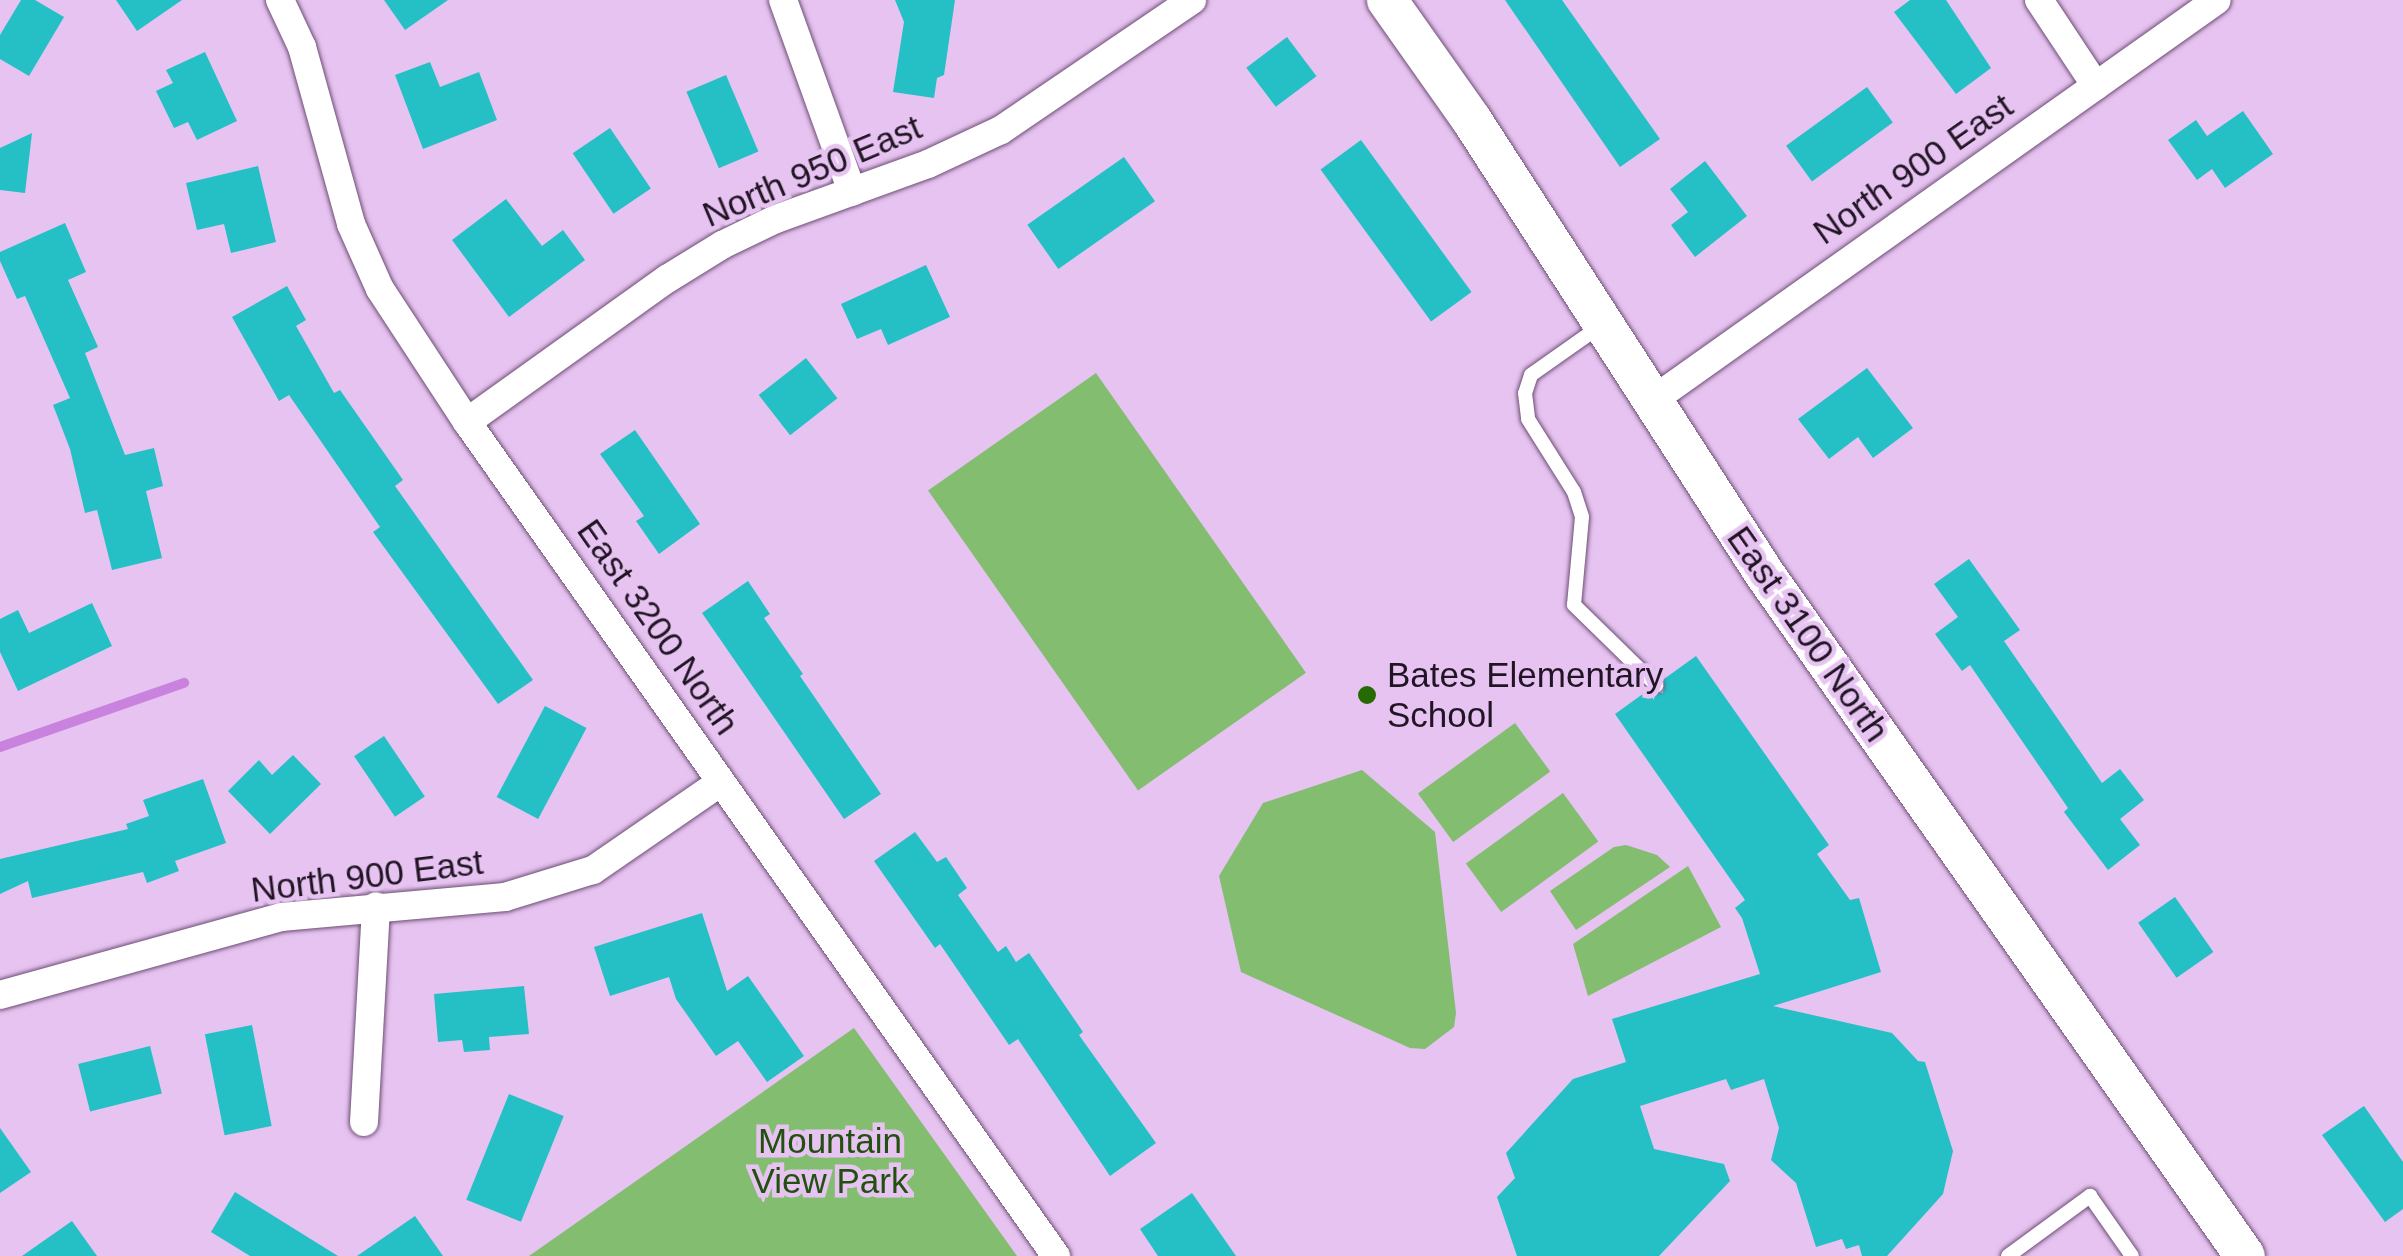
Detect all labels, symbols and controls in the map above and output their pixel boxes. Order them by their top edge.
street label: North 900 East [1805,85,2021,253]
street label: North 950 East [696,106,928,236]
street label: East 3200 North [568,511,748,743]
street label: East 3100 North [1718,518,1898,750]
place label: Bates Elementary School [1387,654,1663,736]
marker: Bates Elementary School [1356,684,1378,706]
street label: North 900 East [249,841,485,911]
park label: Mountain View Park [752,1120,908,1202]

